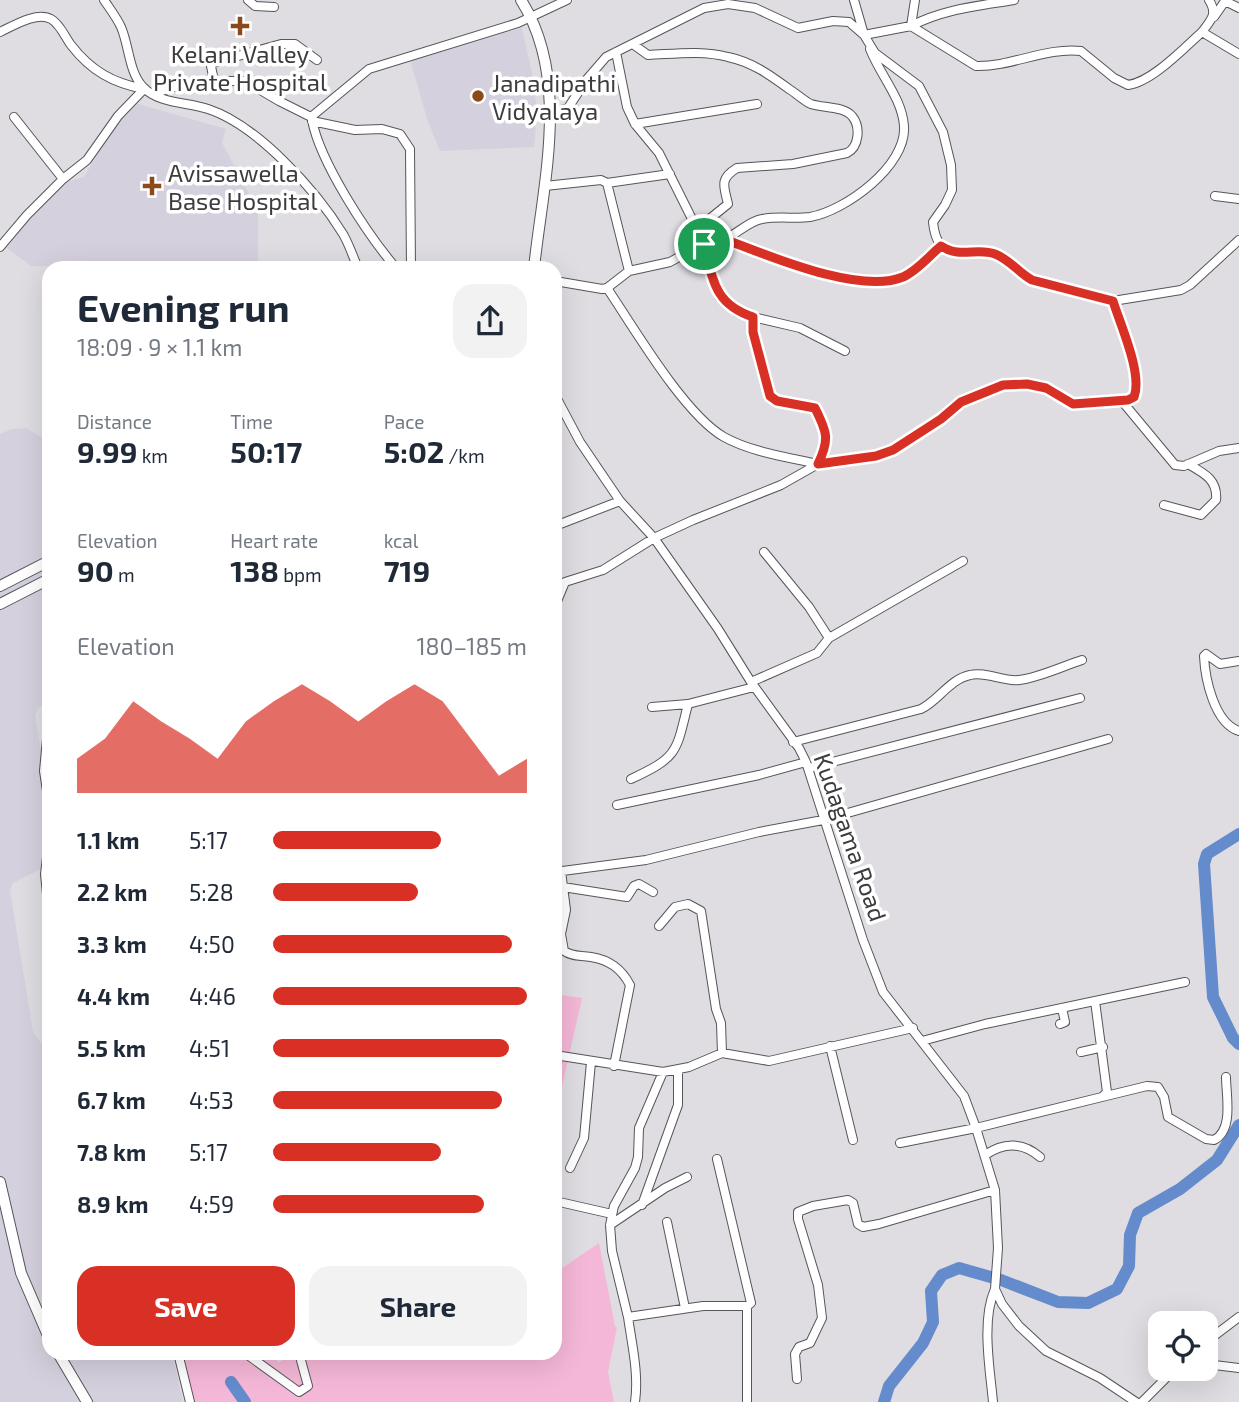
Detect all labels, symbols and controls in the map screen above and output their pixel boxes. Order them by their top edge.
marker: Kelani Valley Private Hospital [230,16,250,36]
place label: Kelani Valley Private Hospital [153,39,327,96]
place label: Janadipathi Vidyalaya [492,68,616,125]
marker: Janadipathi Vidyalaya [470,88,486,104]
place label: Avissawella Base Hospital [168,158,318,215]
marker: Avissawella Base Hospital [142,176,162,196]
pin [674,214,734,274]
icon: arrive [685,225,723,263]
text: Evening run [77,284,290,330]
button: share [453,284,527,358]
text: 18:09 · 9 × 1.1 km [77,333,242,361]
text: Distance [77,410,152,433]
text: Time [230,410,273,433]
text: Pace [384,410,425,433]
text: 9.99 [77,433,137,469]
text: 50:17 [230,433,302,469]
text: 5:02 [384,433,444,469]
text: km [137,444,168,467]
text: /km [444,444,485,467]
text: Elevation [77,529,158,552]
text: Heart rate [230,529,318,552]
text: kcal [384,529,418,552]
text: 90 [77,552,114,588]
text: 138 [230,552,279,588]
text: 719 [384,552,430,588]
text: m [114,563,135,586]
text: bpm [279,563,322,586]
text: Elevation [77,632,175,660]
text: 180–185 m [416,632,527,660]
street label: Kudagama Road [809,749,893,925]
text: 1.1 km [77,826,140,854]
text: 5:17 [189,826,228,854]
text: 2.2 km [77,878,147,906]
text: 5:28 [189,878,234,906]
text: 3.3 km [77,930,147,958]
text: 4:50 [189,930,235,958]
text: 4.4 km [77,982,150,1010]
text: 4:46 [189,982,236,1010]
text: 5.5 km [77,1034,146,1062]
text: 4:51 [189,1034,230,1062]
text: 6.7 km [77,1086,146,1114]
text: 4:53 [189,1086,234,1114]
text: 7.8 km [77,1138,146,1166]
text: 5:17 [189,1138,228,1166]
text: 8.9 km [77,1190,149,1218]
text: 4:59 [189,1190,234,1218]
button: Save [77,1266,295,1346]
button: Share [309,1266,527,1346]
map controls [1148,1311,1218,1381]
button: locate [1148,1311,1218,1381]

